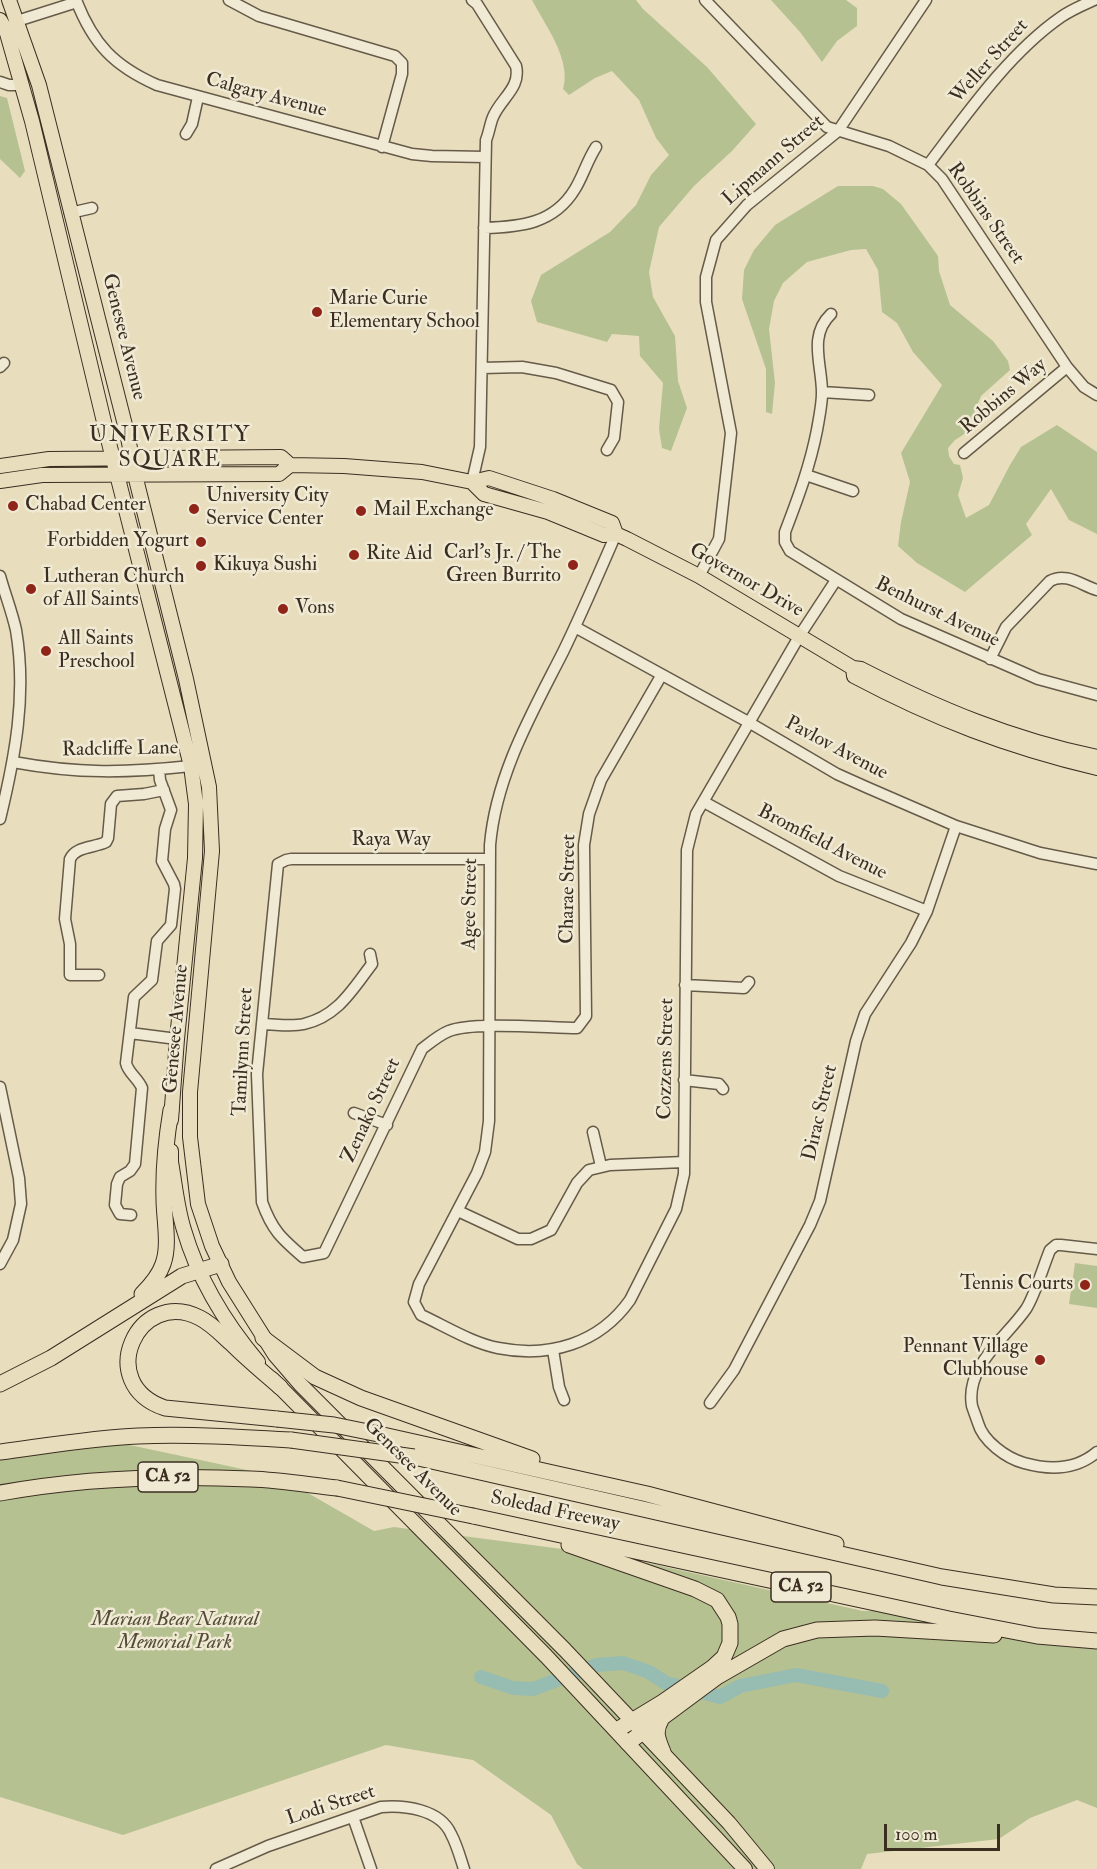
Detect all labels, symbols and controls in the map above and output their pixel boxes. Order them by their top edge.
street label: Weller Street [946,15,1034,109]
street label: Calgary Avenue [203,68,329,124]
street label: Lipmann Street [718,110,830,212]
street label: Robbins Street [941,159,1029,269]
street label: Genesee Avenue [96,271,150,403]
place label: Marie Curie Elementary School [329,288,480,335]
marker: Marie Curie Elementary School [310,305,324,319]
street label: Robbins Way [956,354,1052,440]
district label: UNIVERSITY SQUARE [89,423,251,475]
place label: University City Service Center [206,485,329,532]
place label: Chabad Center [25,494,146,518]
marker: Chabad Center [6,499,20,513]
place label: Mail Exchange [373,499,494,523]
marker: University City Service Center [187,502,201,516]
marker: Mail Exchange [354,504,368,518]
place label: Forbidden Yogurt [47,530,189,554]
marker: Forbidden Yogurt [194,535,208,549]
street label: Governor Drive [685,539,807,623]
place label: Carl's Jr. / The Green Burrito [444,542,561,589]
place label: Rite Aid [366,543,432,567]
marker: Rite Aid [347,548,361,562]
place label: Kikuya Sushi [213,554,317,578]
marker: Carl's Jr. / The Green Burrito [566,558,580,572]
marker: Kikuya Sushi [194,559,208,573]
place label: Lutheran Church of All Saints [43,566,185,613]
street label: Benhurst Avenue [871,573,1003,653]
marker: Lutheran Church of All Saints [24,582,38,596]
place label: Vons [295,597,334,621]
marker: Vons [276,602,290,616]
place label: All Saints Preschool [58,628,135,675]
marker: All Saints Preschool [39,644,53,658]
street label: Pavlov Avenue [781,712,891,786]
street label: Radcliffe Lane [62,737,178,763]
street label: Bromfield Avenue [753,800,891,886]
street label: Raya Way [352,829,430,853]
street label: Charae Street [556,834,582,944]
street label: Agee Street [458,858,484,950]
street label: Genesee Avenue [159,963,195,1095]
street label: Tamilynn Street [229,987,259,1117]
street label: Cozzens Street [654,998,680,1120]
street label: Zenako Street [337,1055,407,1167]
street label: Dirac Street [798,1063,844,1163]
place label: Tennis Courts [960,1273,1073,1297]
marker: Tennis Courts [1078,1278,1092,1292]
place label: Pennant Village Clubhouse [903,1336,1028,1383]
marker: Pennant Village Clubhouse [1033,1353,1047,1367]
street label: Genesee Avenue [358,1414,466,1522]
road number: CA 52 [138,1462,198,1492]
street label: Soledad Freeway [488,1487,622,1537]
road number: CA 52 [771,1572,831,1602]
park label: Marian Bear Natural Memorial Park [92,1609,258,1656]
street label: Lodi Street [284,1780,378,1832]
scale bar [887,1812,1002,1850]
text: 100 m [895,1823,938,1846]

